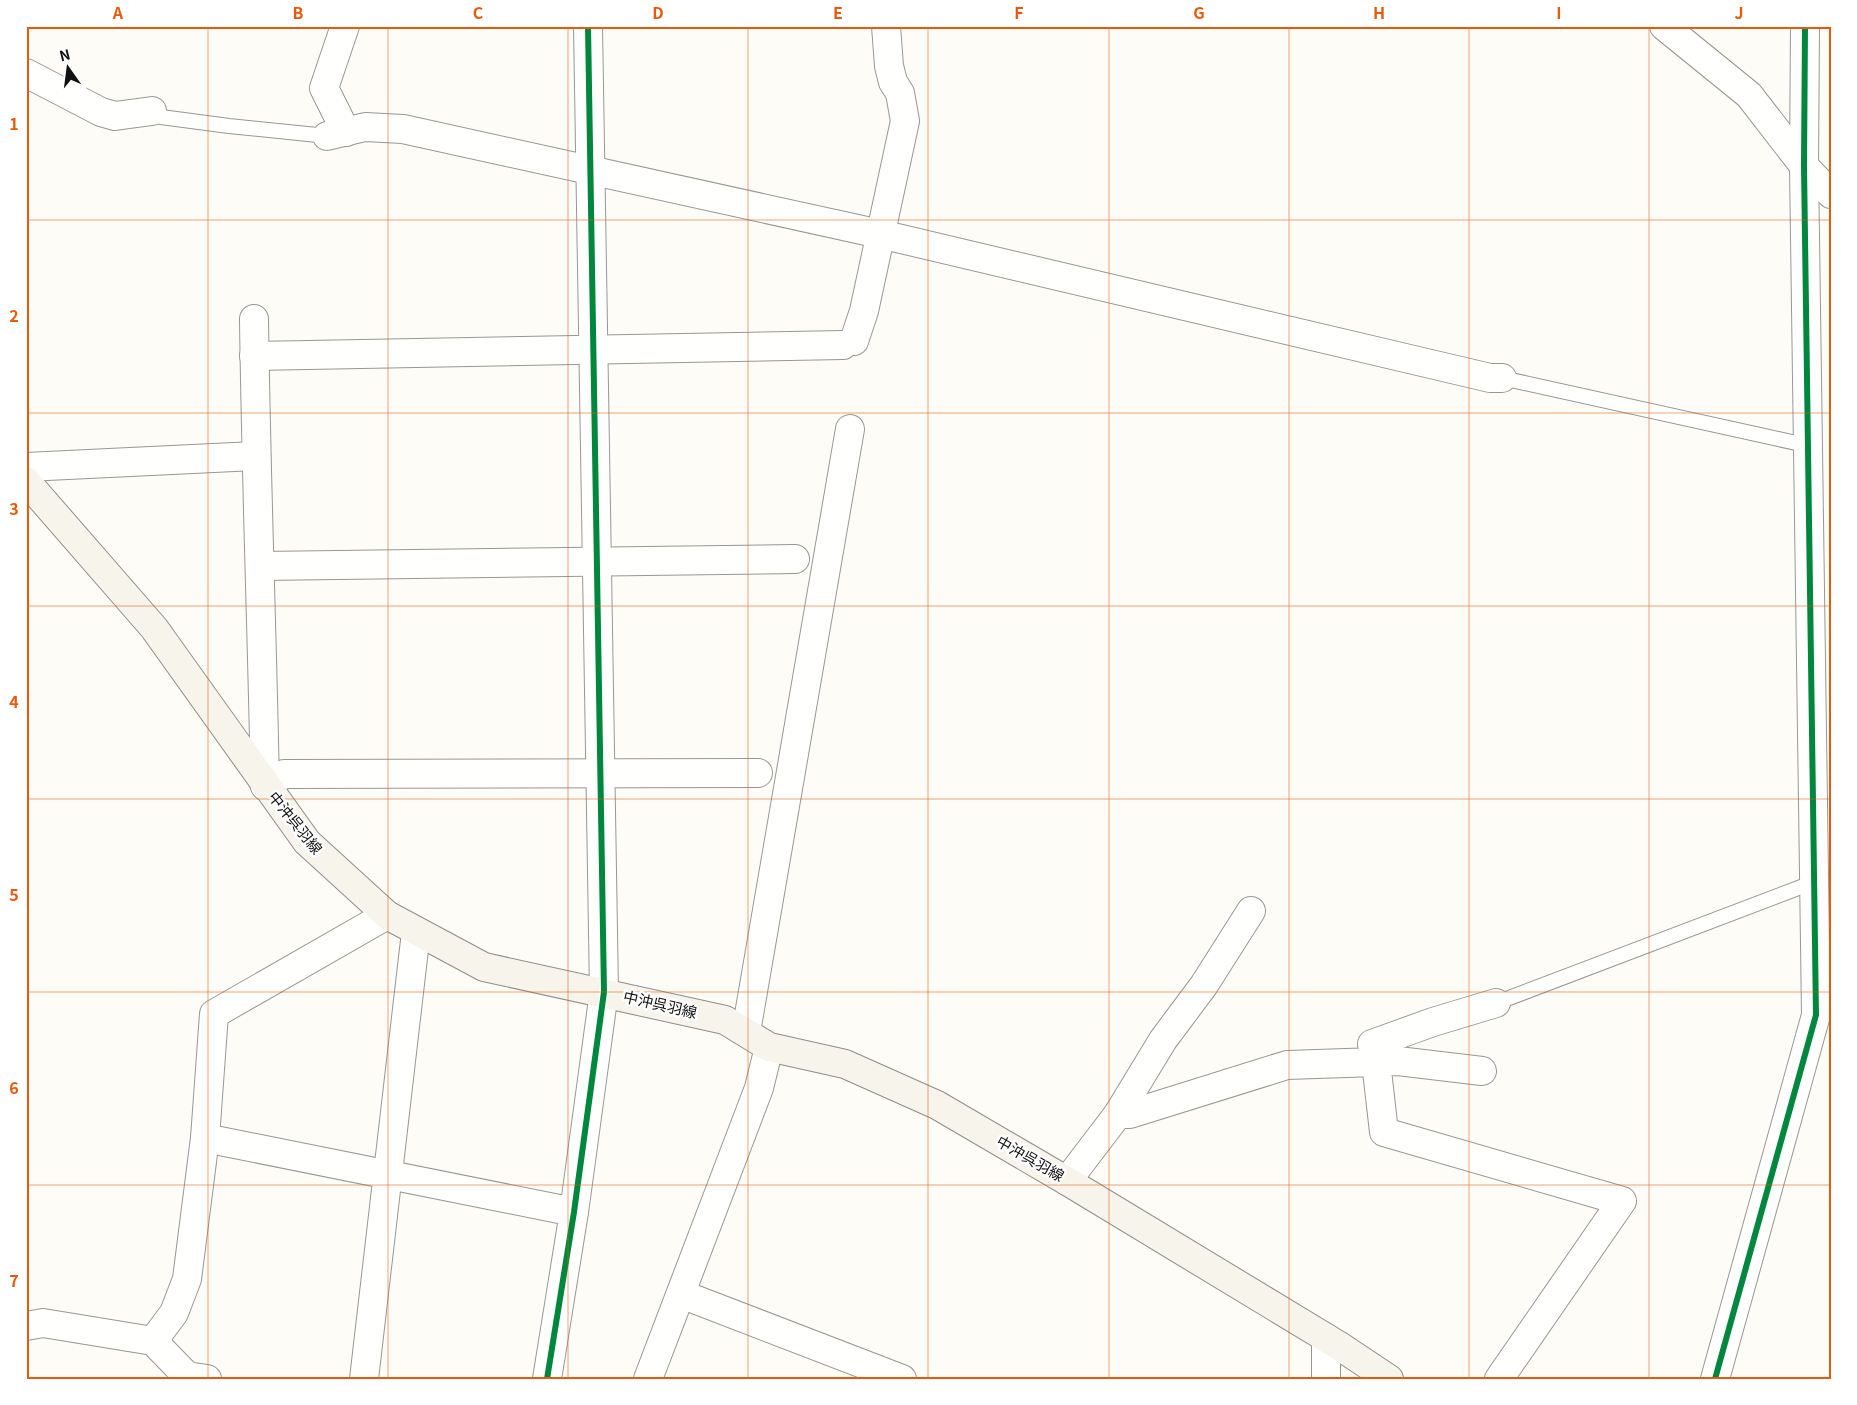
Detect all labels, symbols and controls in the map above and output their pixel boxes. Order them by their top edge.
text: A [112,0,124,24]
text: B [293,0,304,24]
text: C [473,0,484,24]
text: D [652,0,664,24]
text: E [833,0,843,24]
text: F [1014,0,1024,24]
text: G [1193,0,1205,24]
text: H [1373,0,1385,24]
text: I [1556,0,1562,24]
text: J [1734,0,1744,24]
north arrow [42,42,92,92]
text: N [57,43,72,65]
text: 1 [9,111,19,135]
text: 2 [9,303,19,327]
text: 3 [9,496,19,520]
text: 4 [9,689,19,713]
street label: 中沖呉羽線 [264,786,328,858]
text: 5 [9,882,19,906]
street label: 中沖呉羽線 [621,985,699,1022]
text: 6 [9,1075,19,1099]
street label: 中沖呉羽線 [993,1130,1068,1186]
text: 7 [9,1268,19,1292]

